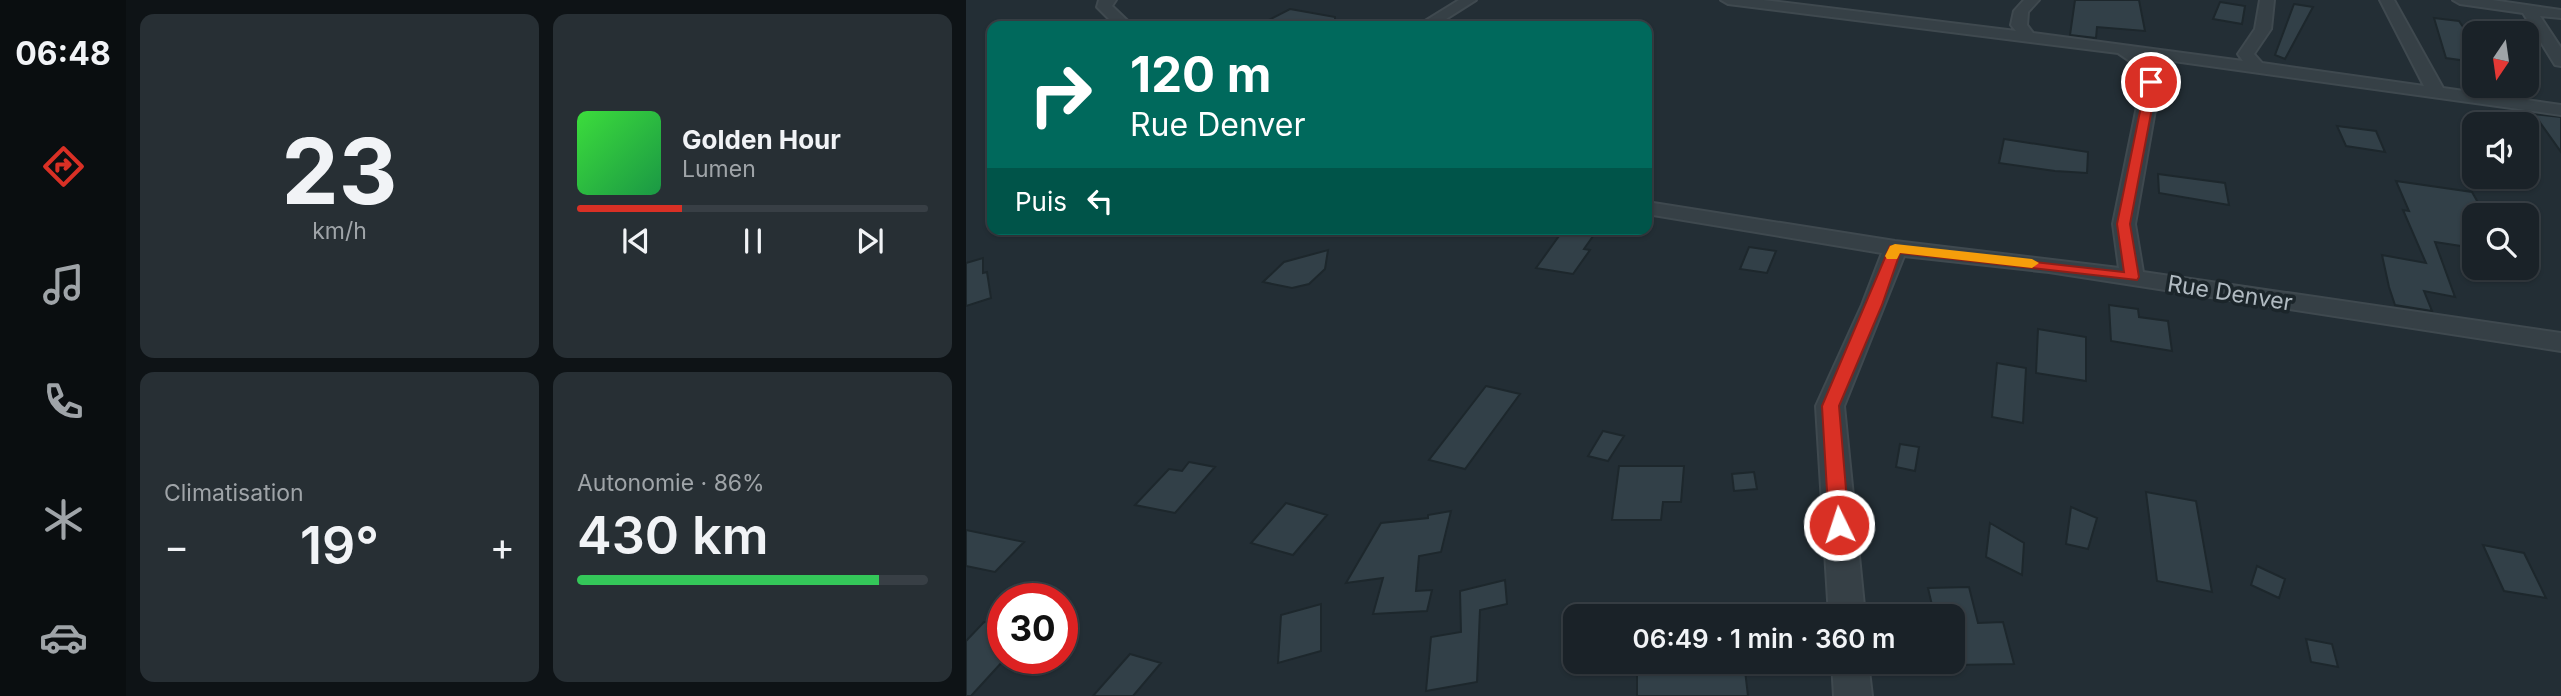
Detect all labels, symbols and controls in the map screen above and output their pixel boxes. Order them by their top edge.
north arrow [2462,21,2539,98]
map controls [2462,21,2539,280]
text: 06:48 [15,34,111,73]
text: 120 m [1130,45,1271,104]
icon: right [1015,49,1106,140]
pin [2121,52,2181,112]
icon: arrive [2132,63,2170,101]
text: Rue Denver [1130,105,1305,144]
button: sound [2462,112,2539,189]
text: 23 [281,116,398,226]
text: Golden Hour [682,124,841,155]
icon: directions [39,142,88,191]
text: Lumen [682,155,756,183]
icon: left [1081,182,1119,220]
text: Puis [1015,186,1067,217]
button: search [2462,203,2539,280]
text: km/h [312,217,367,245]
icon: previous [617,222,655,260]
icon: pause [734,222,772,260]
icon: next [851,222,889,260]
icon: music [39,260,88,309]
street label: Rue Denver [2166,269,2295,317]
icon: phone [39,377,88,426]
text: Autonomie · 86% [577,469,765,497]
text: Climatisation [164,479,304,507]
position arrow [1802,488,1876,562]
icon: climate [39,495,88,544]
text: 430 km [577,504,769,567]
text: 19° [300,514,379,577]
text: − [164,523,189,569]
text: + [490,523,515,569]
speed limit sign: 30 [987,583,1078,674]
icon: car [39,613,88,662]
text: 06:49 · 1 min · 360 m [1633,623,1895,654]

